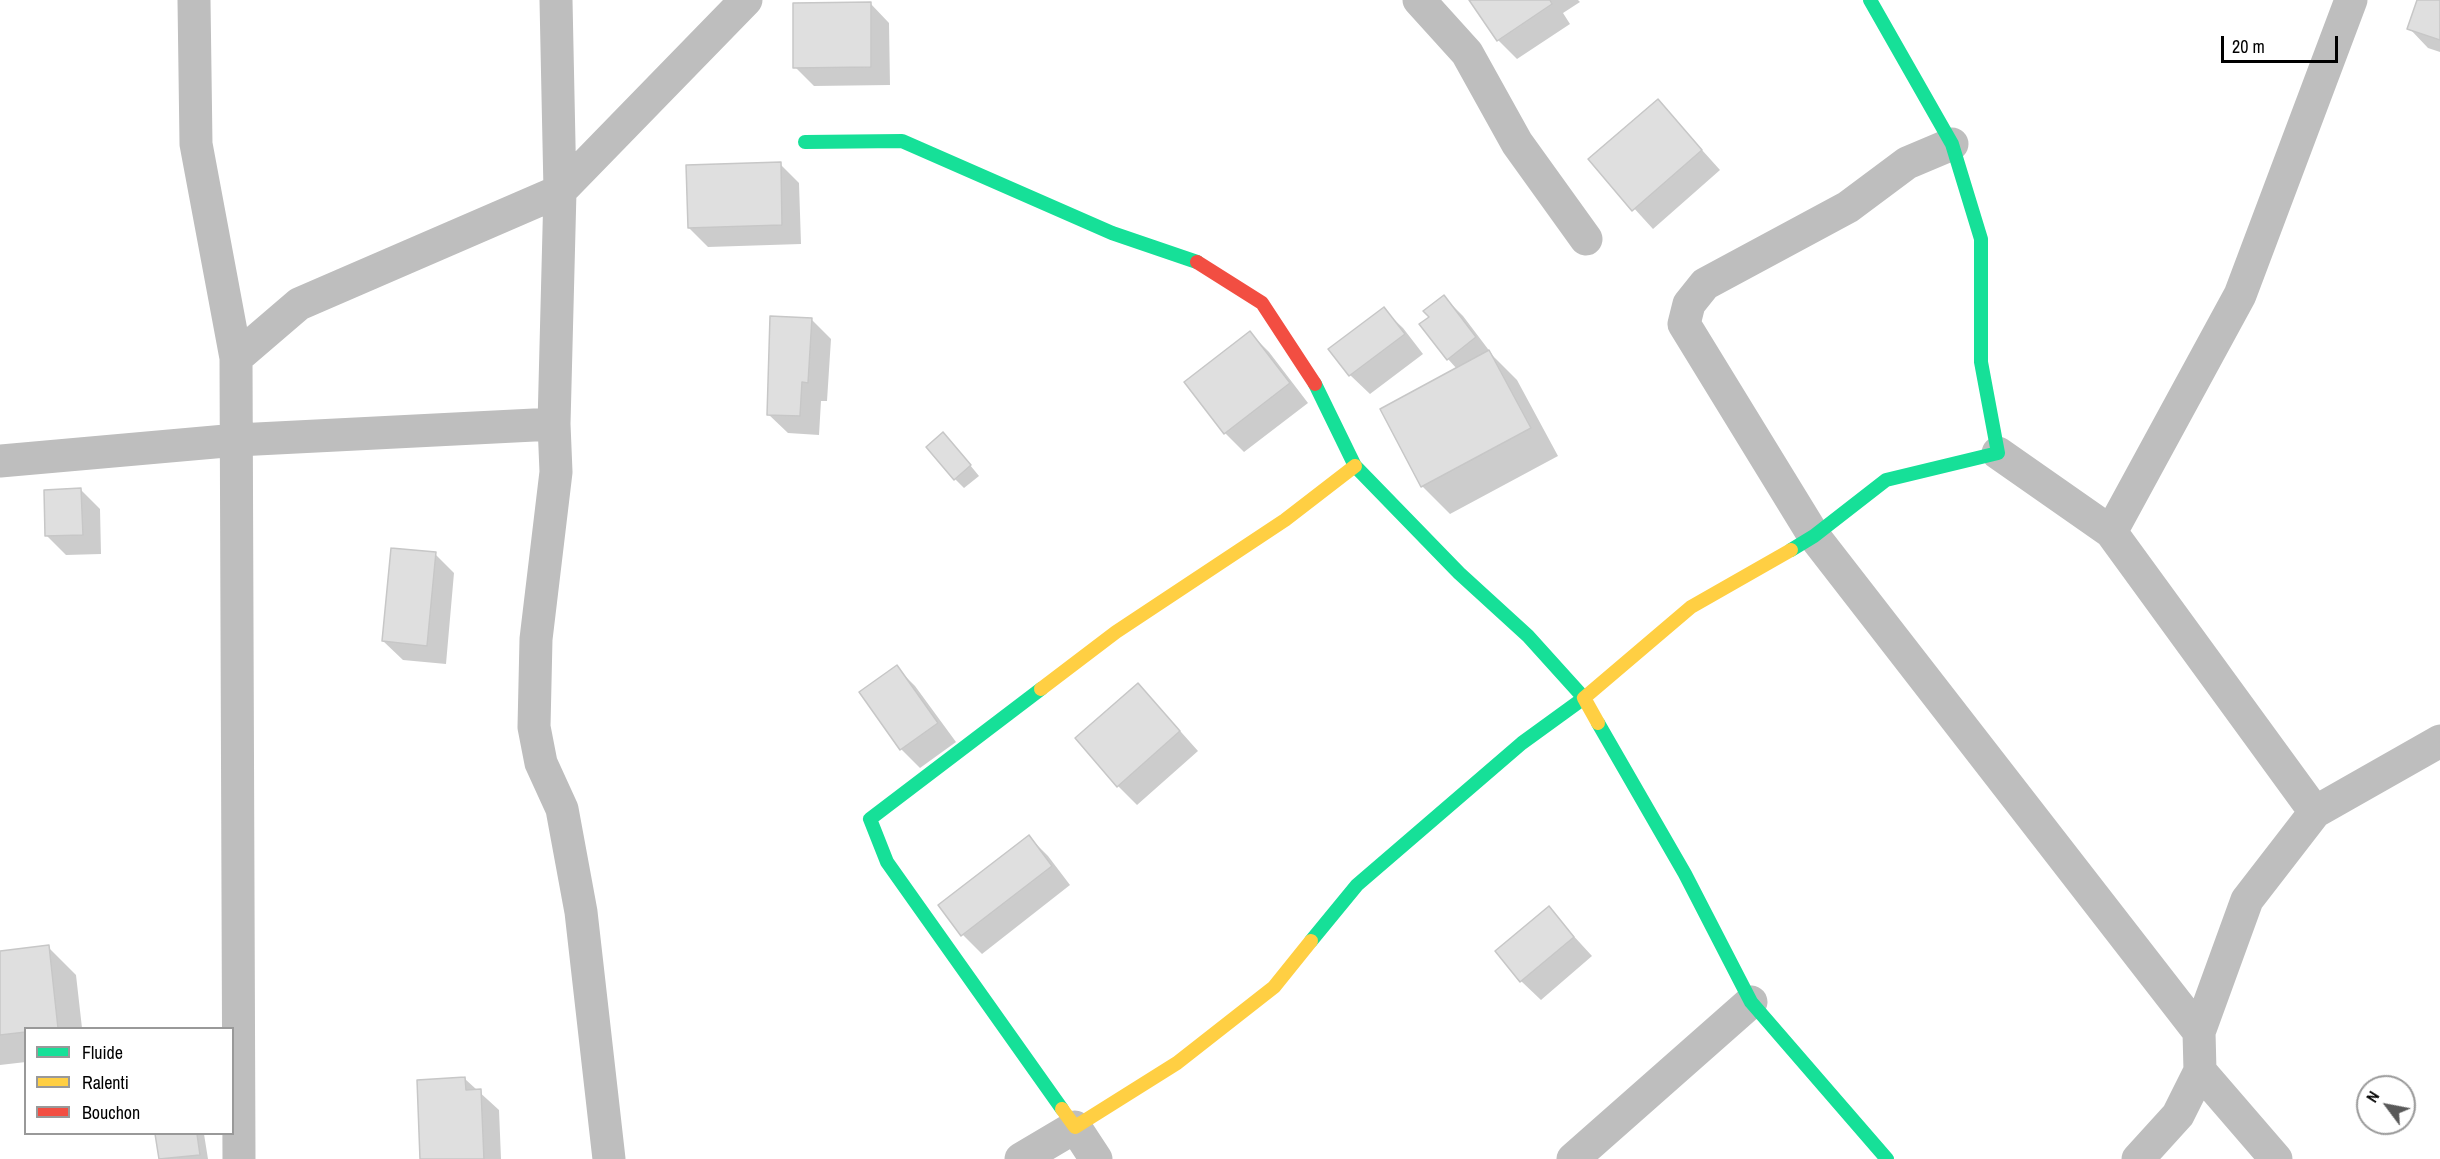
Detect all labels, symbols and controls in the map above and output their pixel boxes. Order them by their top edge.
scale bar [2224,24,2341,62]
text: 20 m [2232,34,2265,59]
legend [24,1027,234,1135]
text: Fluide [82,1040,123,1065]
text: Ralenti [82,1070,129,1095]
north arrow [2356,1075,2416,1135]
text: N [2361,1087,2384,1106]
text: Bouchon [82,1100,140,1125]

